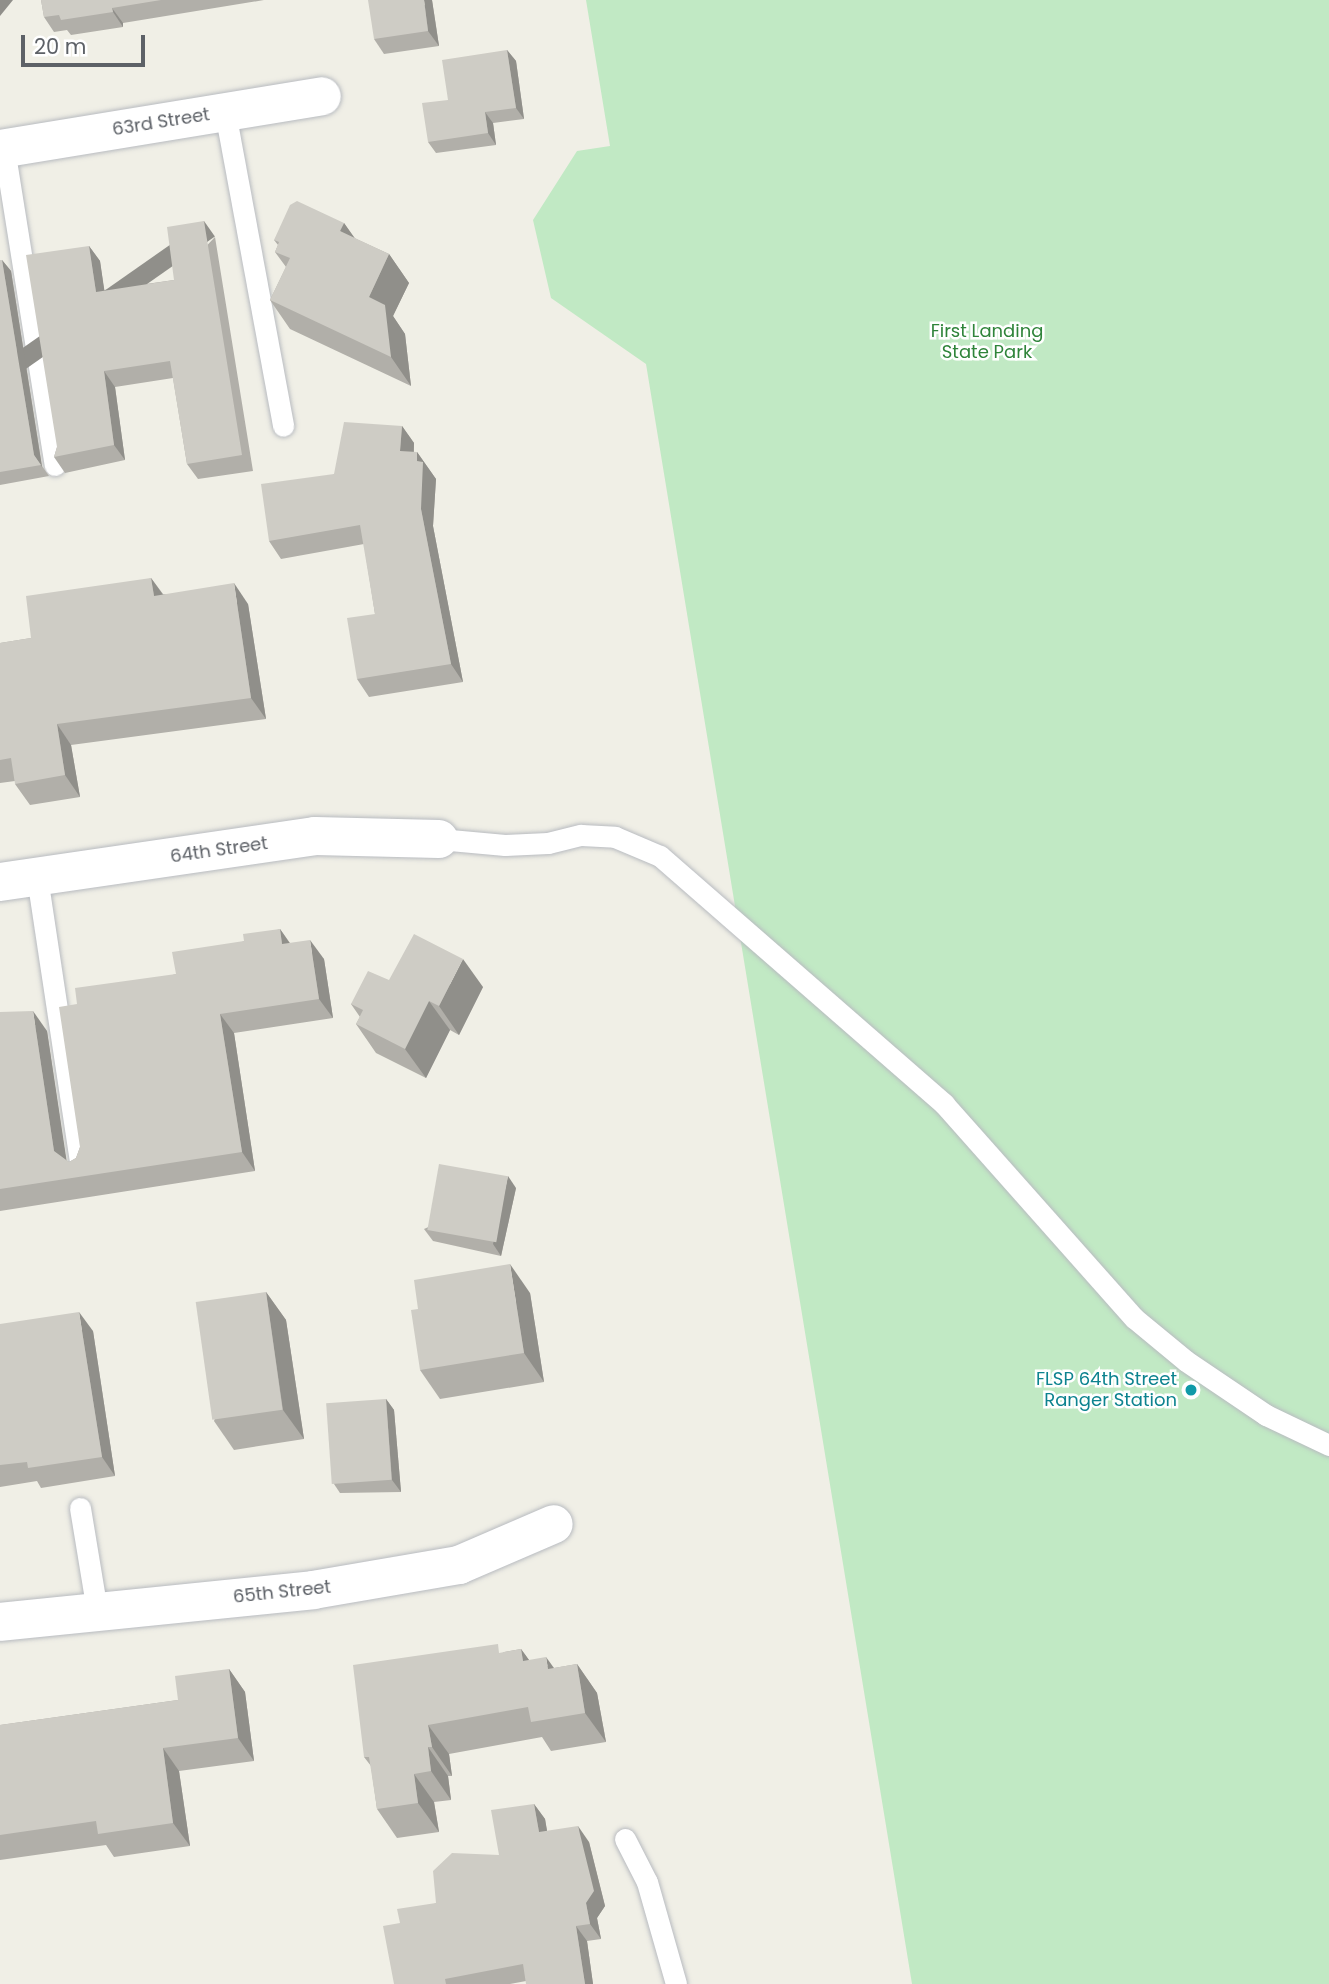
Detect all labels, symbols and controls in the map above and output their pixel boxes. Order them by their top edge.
scale bar [24,21,149,65]
text: 20 m [34,32,87,61]
street label: 63rd Street [111,104,211,140]
park label: First Landing State Park [931,321,1043,364]
street label: 64th Street [169,832,269,868]
place label: FLSP 64th Street Ranger Station [1036,1369,1177,1412]
marker: FLSP 64th Street Ranger Station [1183,1382,1199,1398]
street label: 65th Street [232,1576,332,1608]

